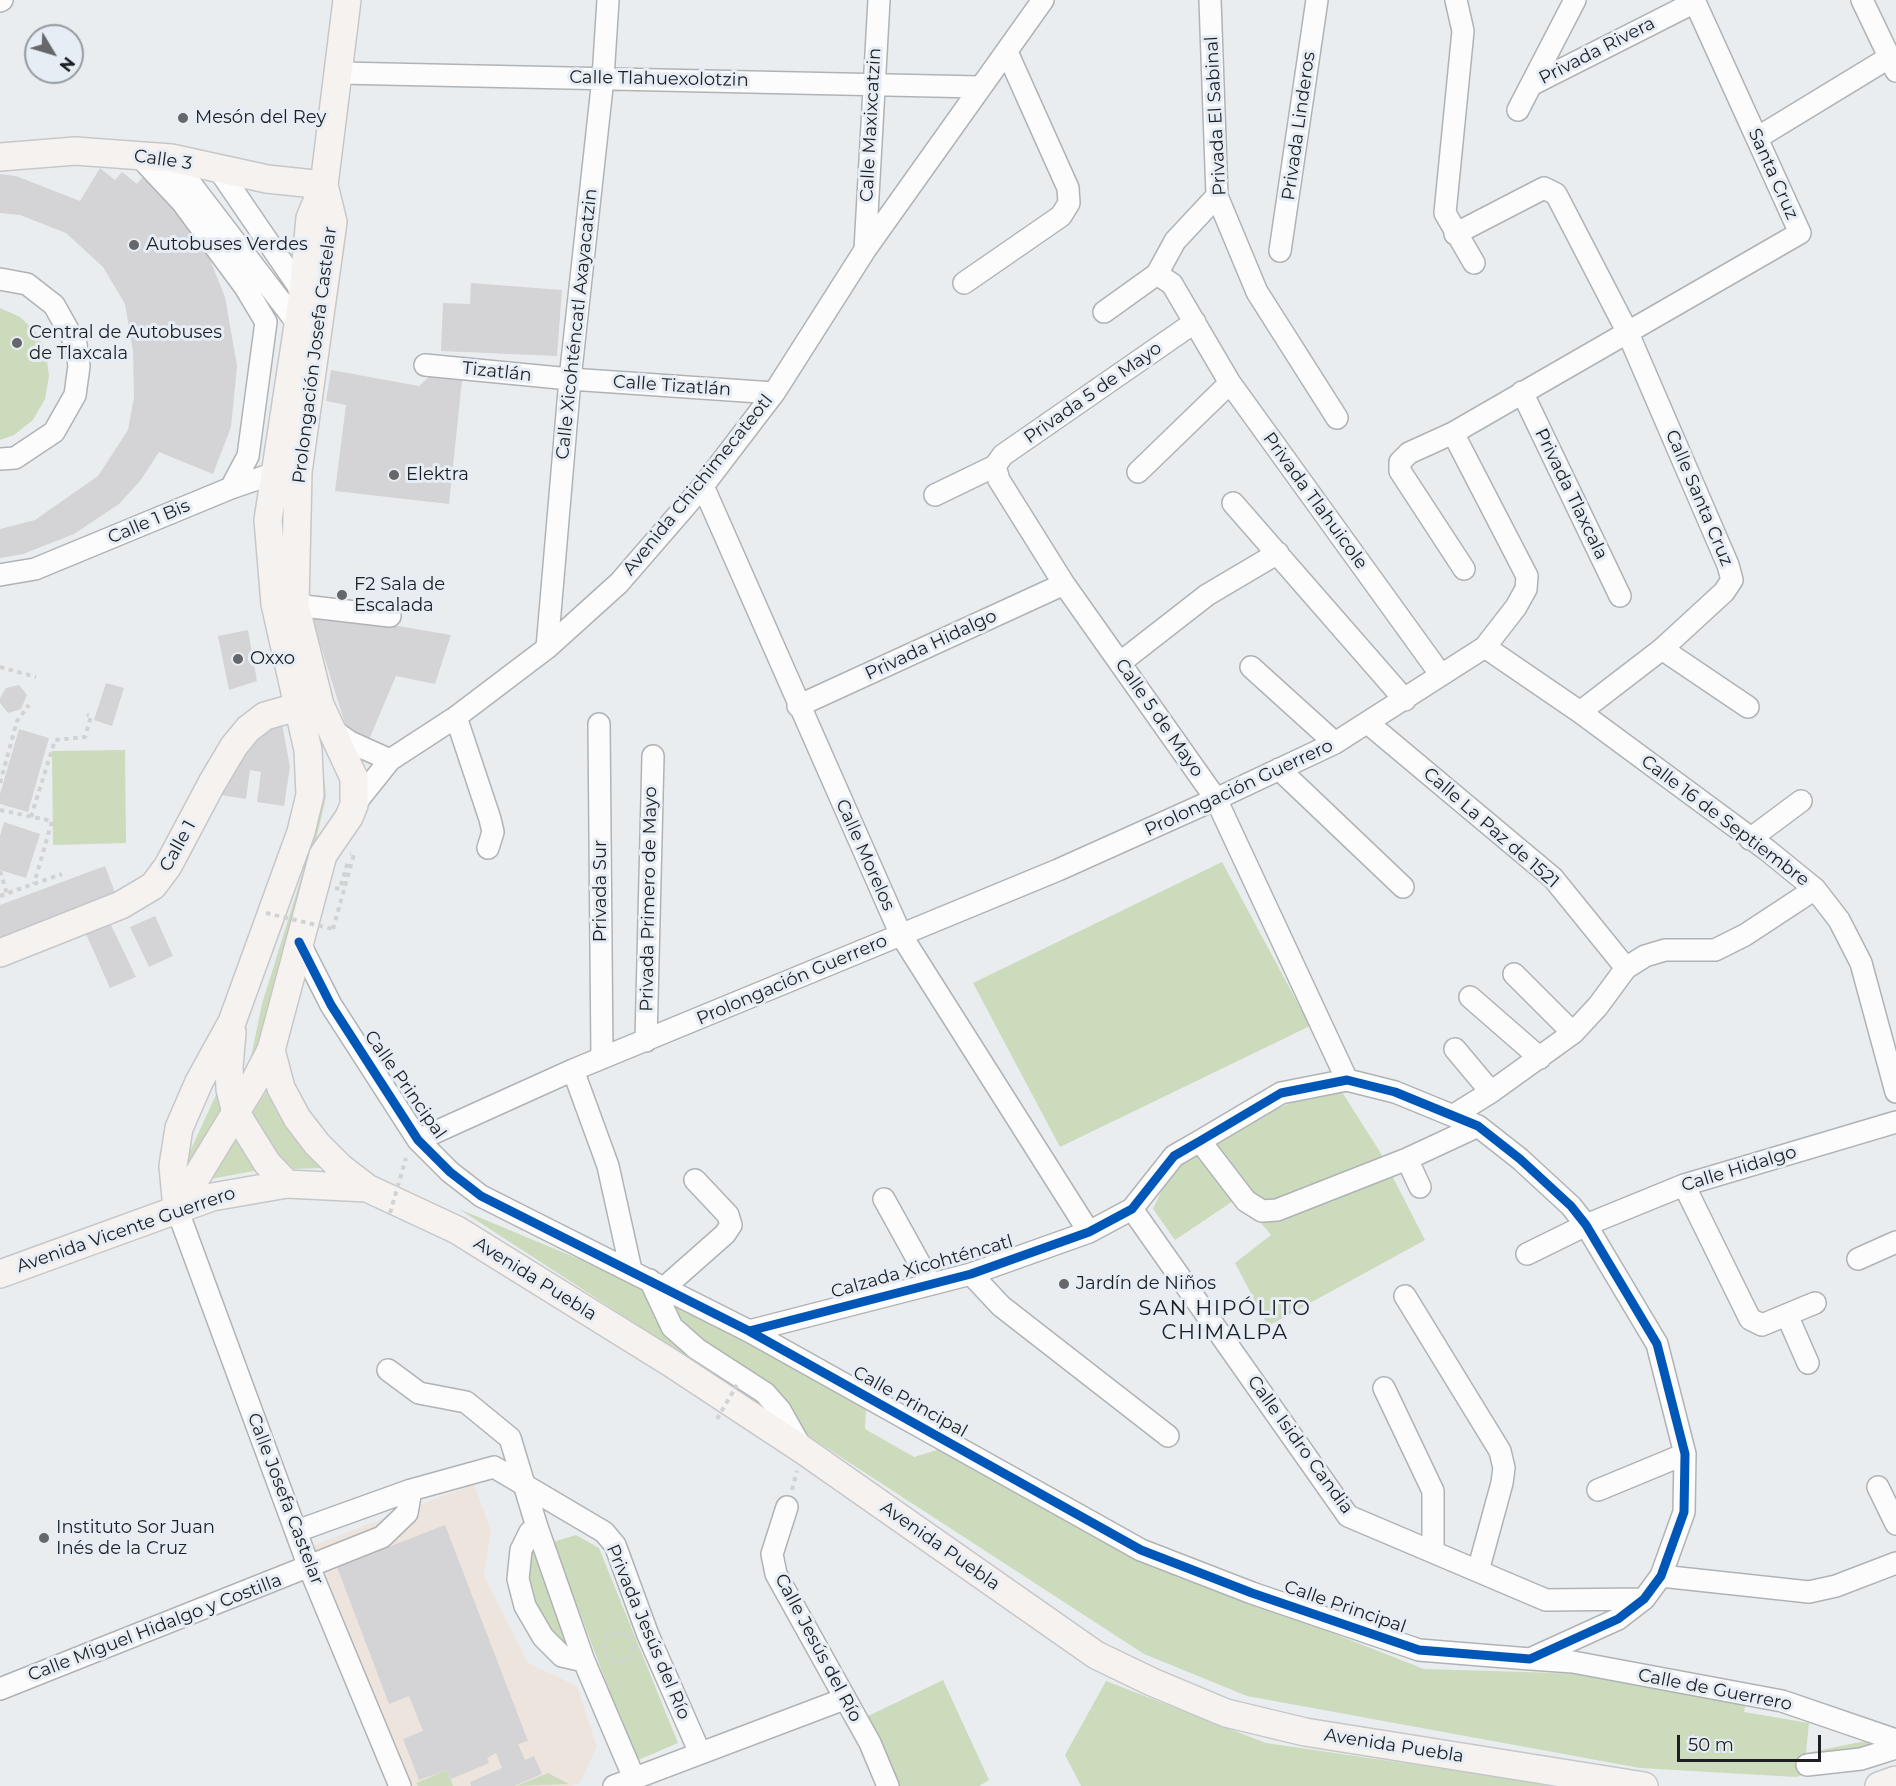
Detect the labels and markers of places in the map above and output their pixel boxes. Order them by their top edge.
place label: Mesón del Rey [195,107,326,129]
marker: Mesón del Rey [176,111,190,125]
place label: Autobuses Verdes [146,234,308,256]
marker: Autobuses Verdes [127,238,141,252]
place label: Central de Autobuses de Tlaxcala [29,322,222,364]
marker: Central de Autobuses de Tlaxcala [10,336,24,350]
place label: Elektra [406,464,469,486]
marker: Elektra [387,468,401,482]
place label: F2 Sala de Escalada [354,574,445,616]
marker: F2 Sala de Escalada [335,588,349,602]
place label: Oxxo [250,648,295,670]
marker: Oxxo [231,652,245,666]
place label: Jardín de Niños [1076,1273,1216,1295]
marker: Jardín de Niños [1057,1277,1071,1291]
place label: Instituto Sor Juan Inés de la Cruz [56,1517,215,1559]
marker: Instituto Sor Juan Inés de la Cruz [37,1531,51,1545]

